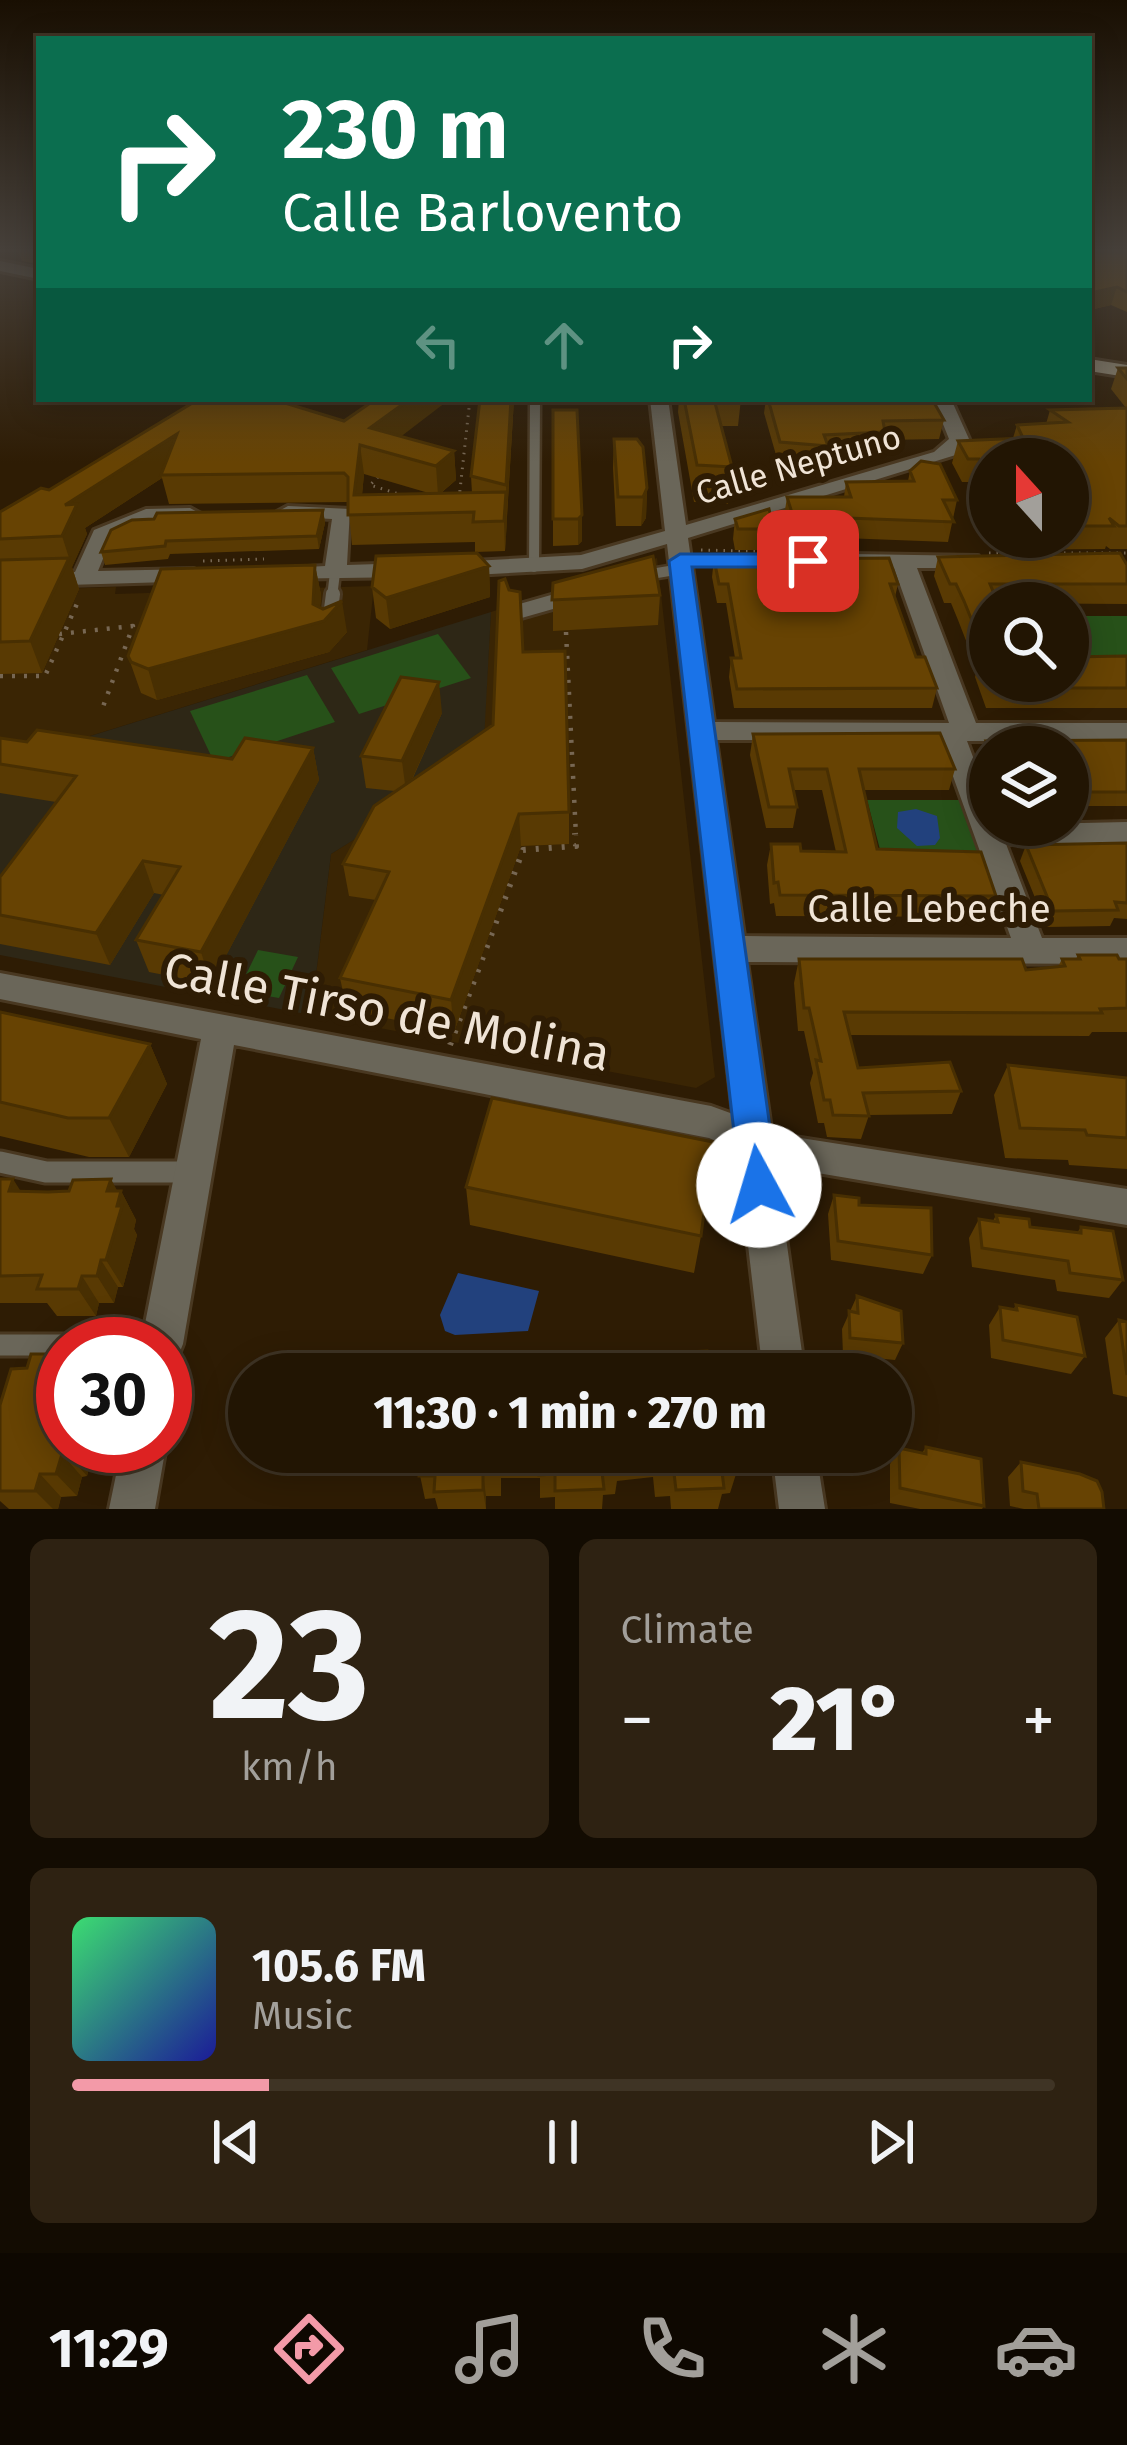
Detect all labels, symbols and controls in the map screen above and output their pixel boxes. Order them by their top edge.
text: 230 m [282,79,509,180]
icon: right [84,84,240,240]
text: Calle Barlovento [282,181,683,245]
icon: left [405,312,471,378]
icon: ahead [531,312,597,378]
icon: right [657,312,723,378]
street label: Calle Neptuno [691,417,905,513]
north arrow [969,438,1089,558]
map controls [969,438,1089,846]
pin [757,510,859,612]
icon: arrive [775,528,841,594]
button: search [969,582,1089,702]
button: layers [969,726,1089,846]
street label: Calle Lebeche [807,886,1051,932]
street label: Calle Tirso de Molina [159,940,615,1084]
position arrow [696,1122,822,1248]
speed limit sign: 30 [36,1317,192,1473]
text: 11:30 · 1 min · 270 m [373,1386,767,1440]
text: 23 [209,1572,370,1759]
text: Climate [621,1607,754,1653]
text: 21° [771,1666,905,1774]
text: − [621,1681,654,1760]
text: + [1022,1681,1055,1760]
text: km/h [241,1744,338,1790]
text: 105.6 FM [252,1939,426,1993]
text: Music [252,1993,353,2039]
icon: previous [203,2109,269,2175]
icon: pause [530,2109,596,2175]
icon: next [858,2109,924,2175]
icon: directions [267,2307,351,2391]
icon: music [448,2307,532,2391]
icon: phone [630,2307,714,2391]
icon: climate [812,2307,896,2391]
icon: car [994,2307,1078,2391]
text: 11:29 [49,2317,169,2381]

